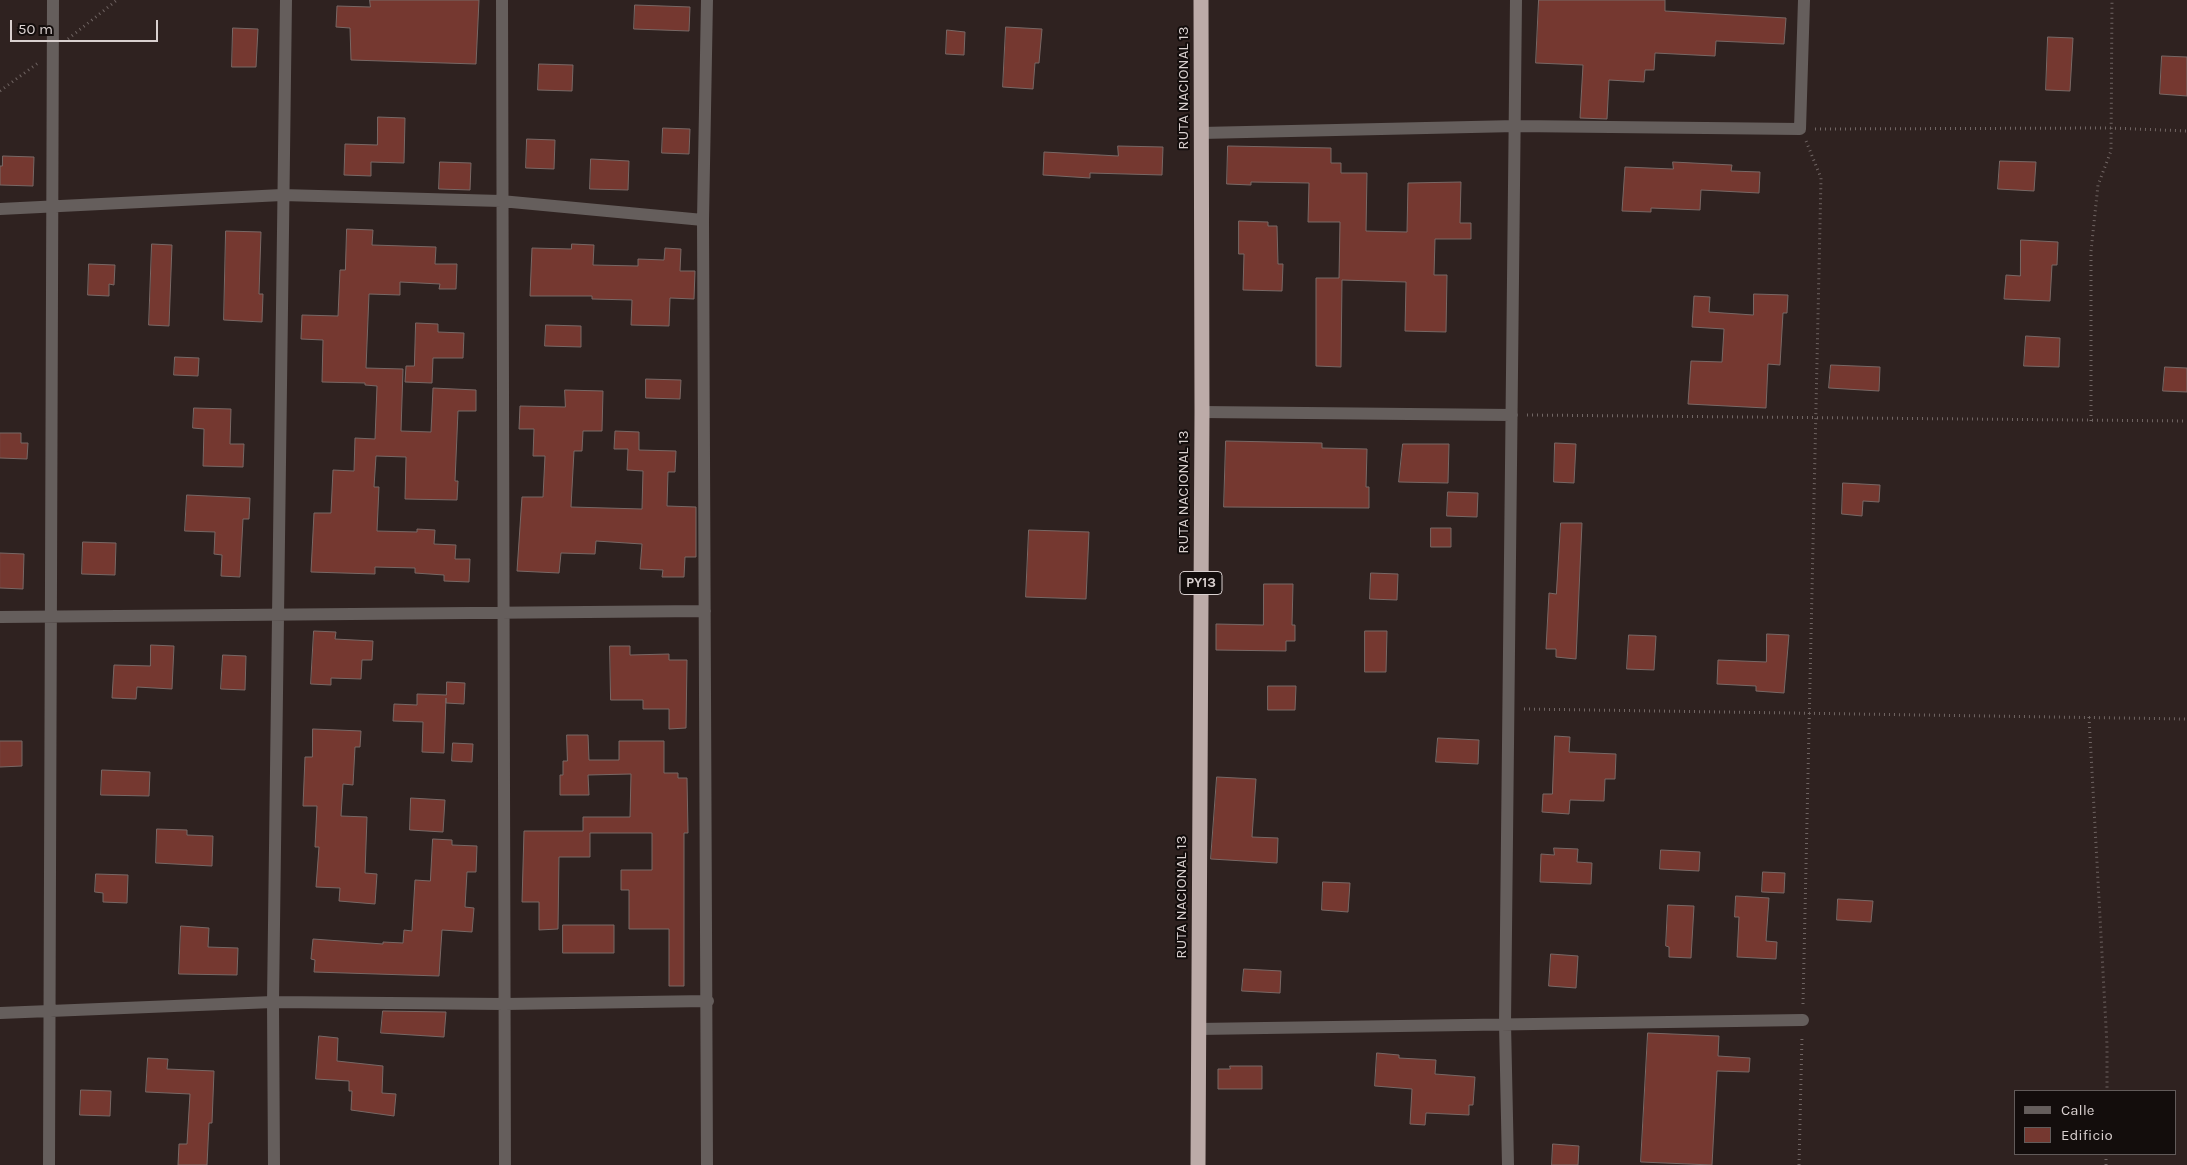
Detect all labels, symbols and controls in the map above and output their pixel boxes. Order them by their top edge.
scale bar [12,10,160,42]
text: 50 m [18,20,53,38]
street label: RUTA NACIONAL 13 [1175,26,1193,150]
street label: RUTA NACIONAL 13 [1175,430,1193,554]
road number: PY13 [1180,572,1222,594]
street label: RUTA NACIONAL 13 [1173,835,1191,959]
legend [2014,1090,2177,1155]
text: Calle [2061,1101,2095,1119]
text: Edificio [2061,1126,2113,1144]

